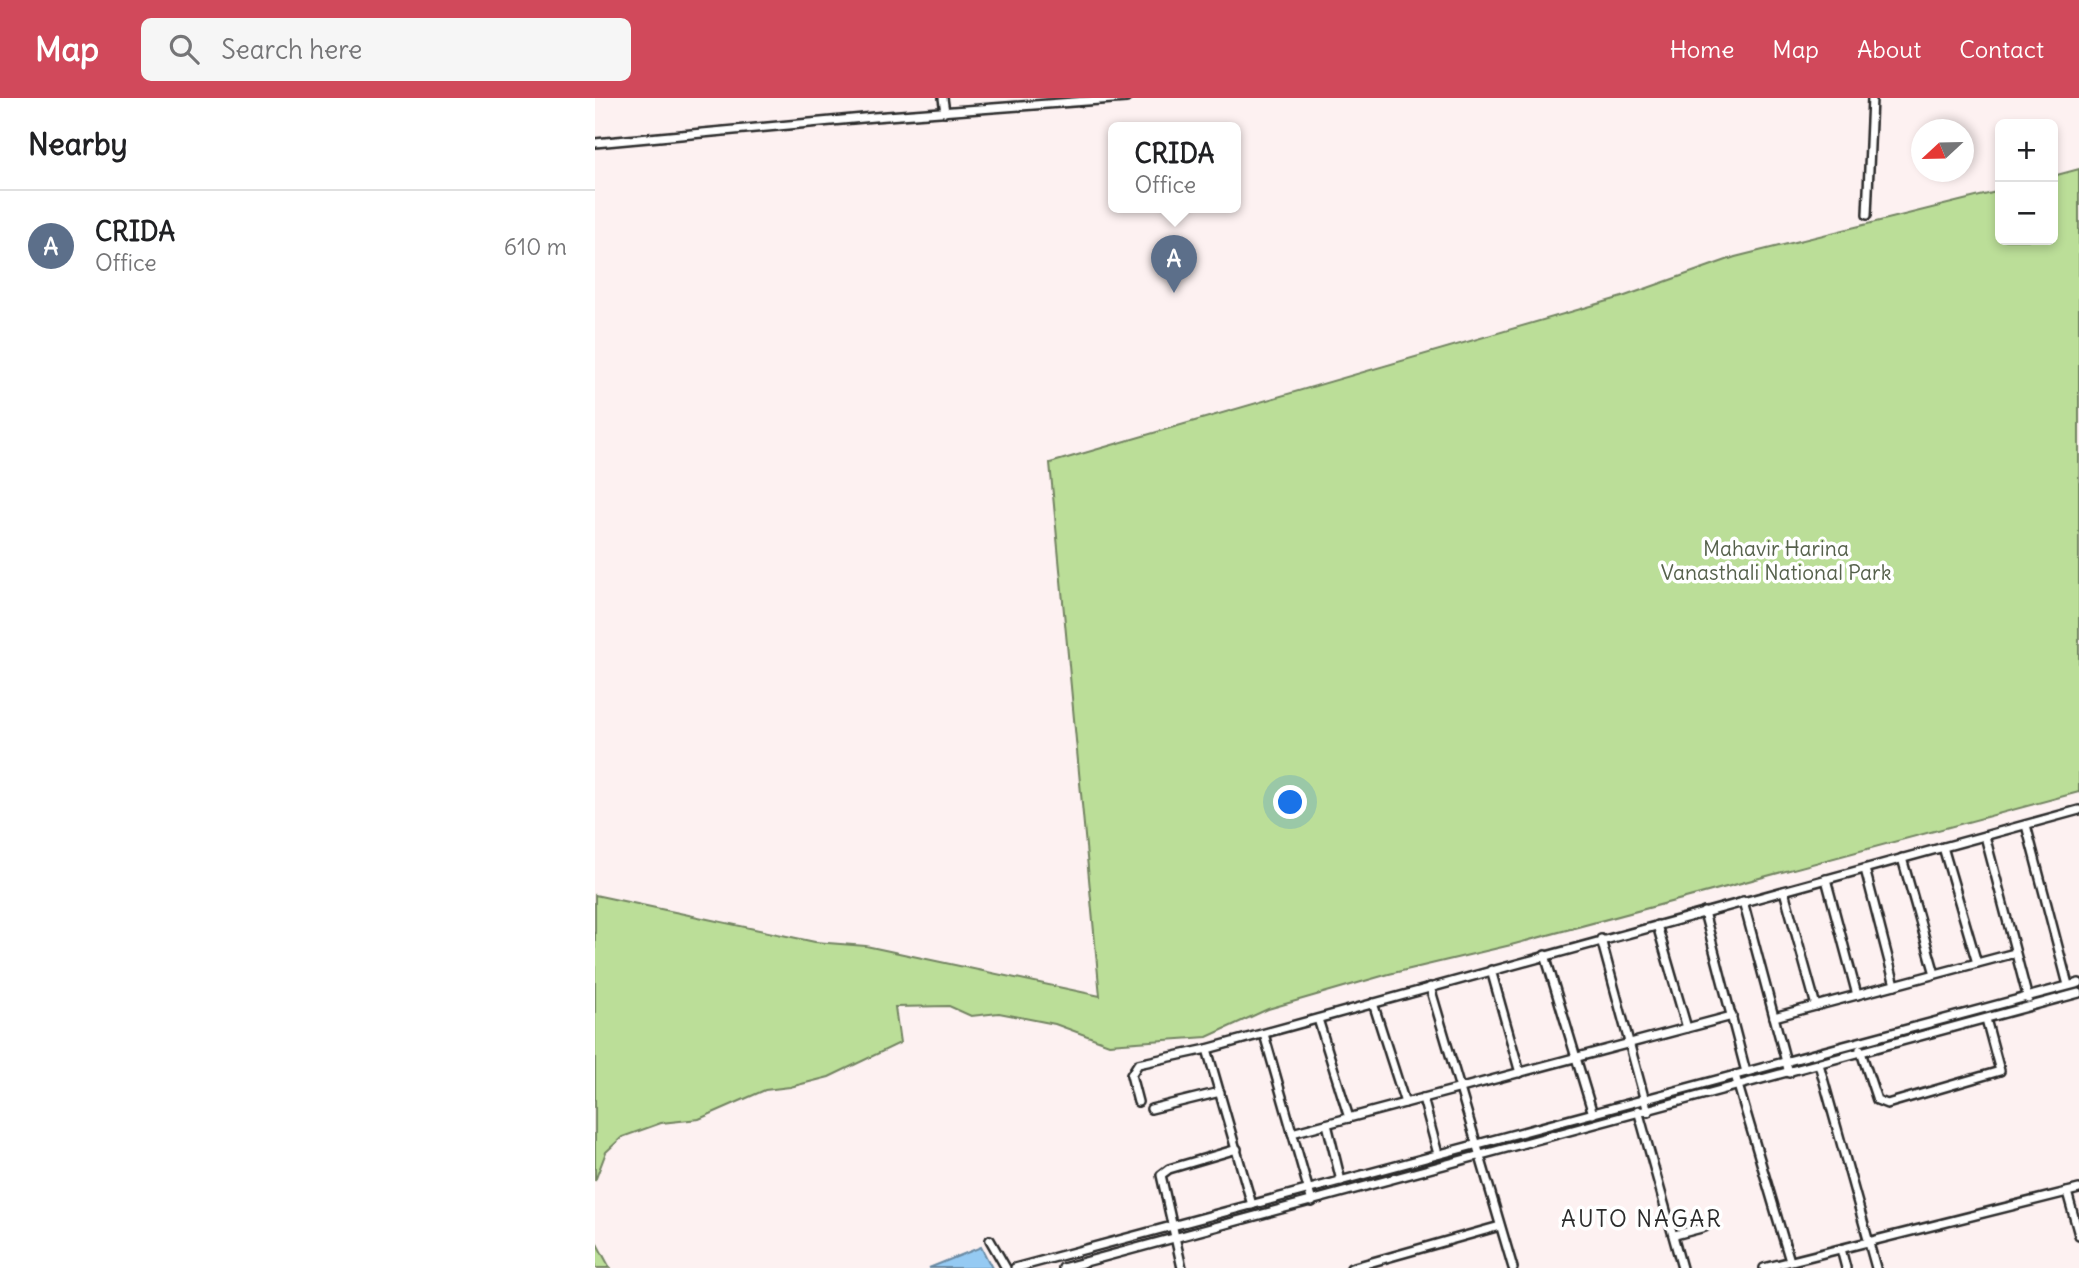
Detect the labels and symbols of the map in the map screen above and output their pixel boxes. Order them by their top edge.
north arrow [1911,119,1974,182]
pin: A [1151,235,1197,293]
park label: Mahavir Harina Vanasthali National Park [1661,535,1891,586]
your location [1273,785,1307,819]
district label: AUTO NAGAR [1561,1204,1723,1233]

